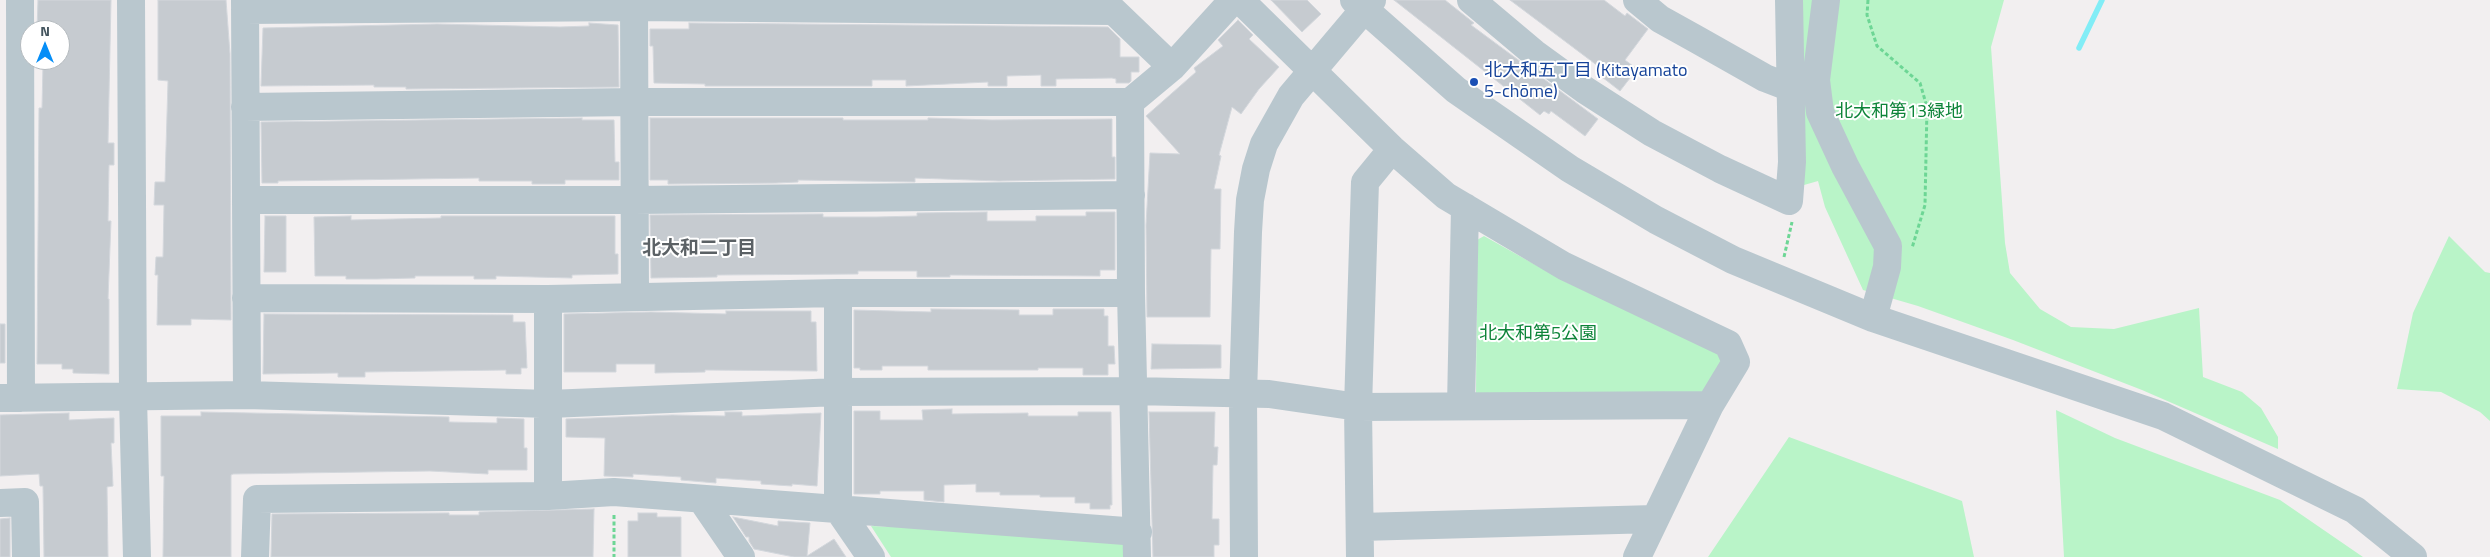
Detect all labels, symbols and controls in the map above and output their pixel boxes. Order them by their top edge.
north arrow [20,20,70,70]
text: N [40,20,50,41]
place label: 北大和五丁目 (Kitayamato 5-chōme) [1484,61,1688,104]
marker: 北大和五丁目 (Kitayamato 5-chōme) [1468,76,1480,88]
park label: 北大和第13緑地 [1835,102,1963,124]
district label: 北大和二丁目 [642,238,756,260]
park label: 北大和第5公園 [1479,324,1597,346]

